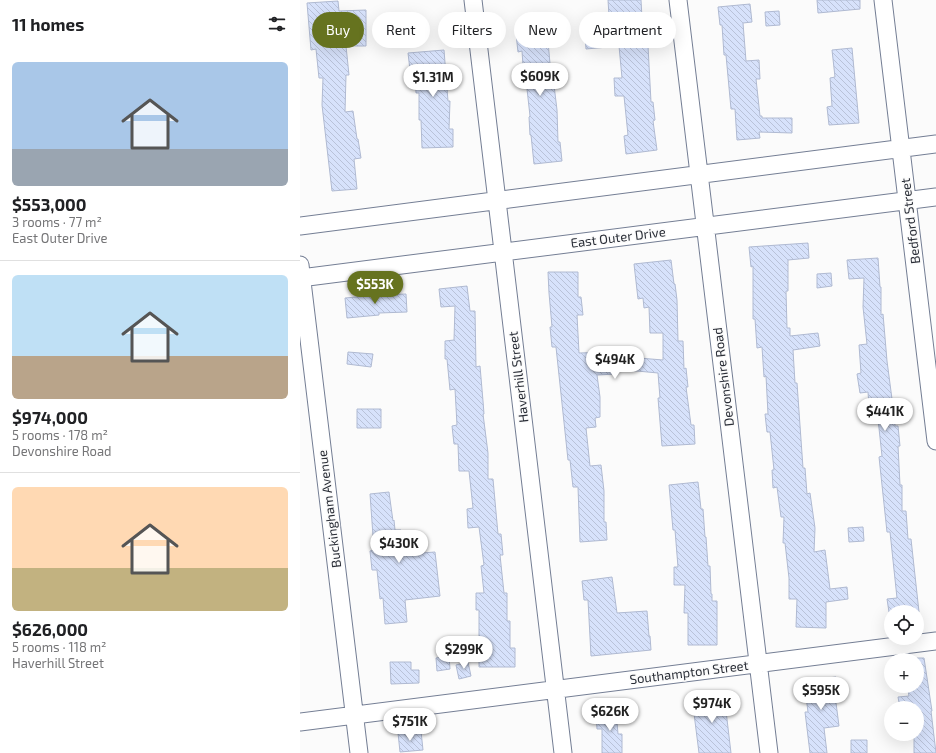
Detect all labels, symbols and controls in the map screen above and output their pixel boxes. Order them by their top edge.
chip: Buy [312,12,364,48]
chip: Rent [372,12,430,48]
chip: Filters [438,12,506,48]
chip: New [514,12,571,48]
chip: Apartment [579,12,676,48]
icon: filters [266,13,288,35]
text: 11 homes [12,14,84,34]
pin: $609K [512,63,568,97]
pin: $1.31M [400,64,466,98]
text: $609K [520,68,560,84]
text: $1.31M [412,69,454,85]
icon: home [114,88,186,160]
street label: Bedford Street [897,177,923,265]
text: $553,000 [12,194,87,214]
text: 3 rooms · 77 m² [12,214,102,230]
street label: East Outer Drive [570,223,666,251]
text: East Outer Drive [12,230,108,246]
pin: $553K [347,271,403,305]
text: $553K [356,276,394,292]
icon: home [114,301,186,373]
street label: Devonshire Road [709,327,737,427]
street label: Haverhill Street [504,330,532,424]
pin: $494K [587,346,643,380]
text: $494K [595,351,635,367]
pin: $441K [857,398,913,432]
text: $441K [866,403,904,419]
text: $974,000 [12,407,88,427]
text: 5 rooms · 178 m² [12,427,108,443]
text: Devonshire Road [12,443,112,459]
street label: Buckingham Avenue [314,449,344,569]
icon: home [114,513,186,585]
pin: $430K [371,530,427,564]
text: $430K [379,535,419,551]
map controls [884,605,924,741]
button: locate [884,605,924,645]
text: $626,000 [12,619,88,639]
pin: $299K [436,636,492,670]
text: 5 rooms · 118 m² [12,639,106,655]
text: $299K [445,641,483,657]
button: + [884,653,924,693]
text: Haverhill Street [12,655,104,671]
street label: Southampton Street [629,657,749,687]
pin: $595K [793,677,849,711]
text: $595K [802,682,840,698]
pin: $974K [684,690,740,724]
text: $974K [693,695,731,711]
pin: $626K [582,698,638,732]
button: − [884,701,924,741]
text: $626K [591,703,629,719]
pin: $751K [382,708,438,742]
text: $751K [392,713,428,729]

